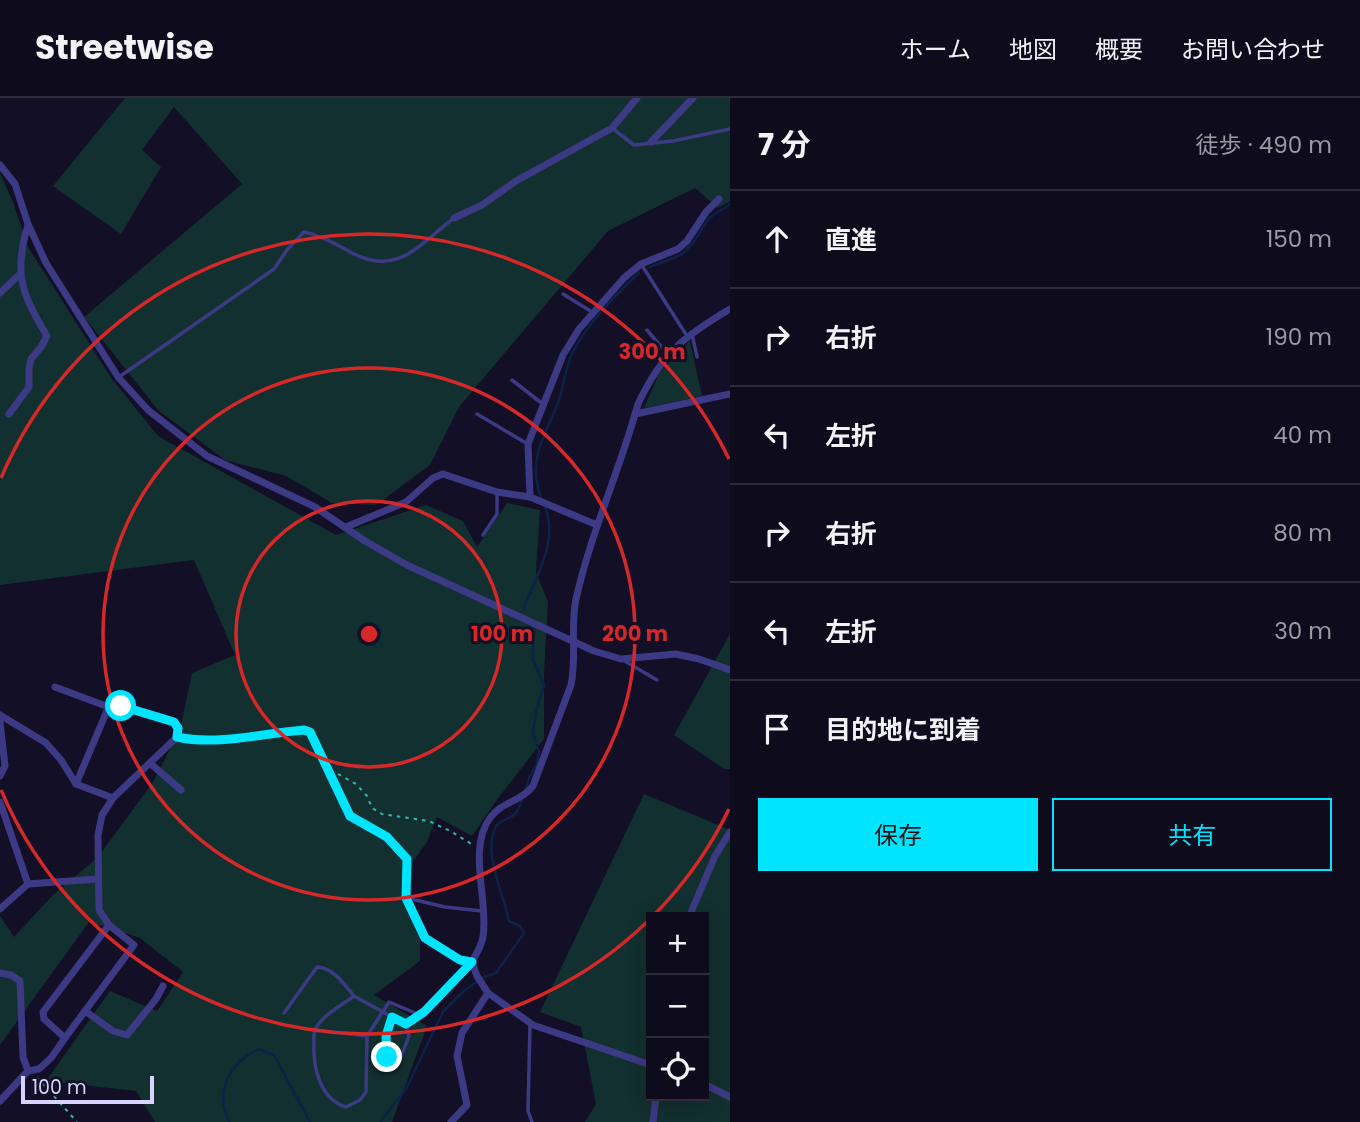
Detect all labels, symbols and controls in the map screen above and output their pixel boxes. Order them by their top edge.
text: Streetwise [35,24,214,71]
text: ホーム [900,33,971,66]
text: 地図 [1009,33,1057,66]
text: 概要 [1095,33,1143,66]
text: お問い合わせ [1181,33,1325,66]
text: 7 分 [758,123,810,166]
text: 徒歩 · 490 m [1196,129,1332,161]
icon: ahead [758,220,796,258]
text: 直進 [825,222,877,258]
text: 150 m [1266,223,1332,255]
icon: right [758,318,796,356]
text: 右折 [825,320,877,356]
text: 190 m [1266,321,1332,353]
text: 300 m [619,337,685,366]
icon: left [758,416,796,454]
text: 左折 [825,418,877,454]
text: 40 m [1273,419,1332,451]
icon: right [758,514,796,552]
text: 右折 [825,516,877,552]
text: 80 m [1273,517,1332,549]
icon: left [758,612,796,650]
text: 左折 [825,614,877,650]
text: 30 m [1274,615,1332,647]
text: 100 m [471,619,533,648]
text: 200 m [602,619,668,648]
centre of rings [357,622,381,646]
route start [105,690,136,721]
icon: arrive [758,710,796,748]
text: 目的地に到着 [825,712,981,748]
button: 保存 [758,798,1038,871]
button: 共有 [1052,798,1332,871]
map controls [646,912,709,1101]
button: + [646,912,709,975]
button: − [646,975,709,1038]
button: locate [646,1038,709,1101]
route end [371,1041,402,1072]
scale bar [21,1073,154,1105]
text: 100 m [32,1074,87,1101]

